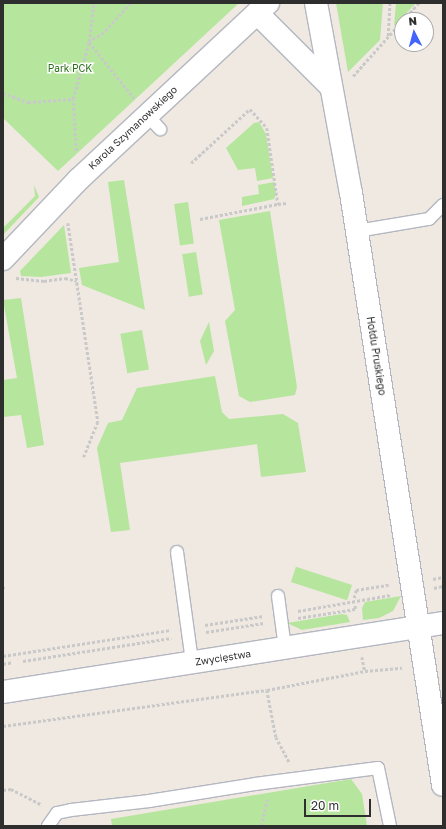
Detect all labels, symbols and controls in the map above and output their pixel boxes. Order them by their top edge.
north arrow [394,12,434,52]
text: N [408,14,418,27]
park label: Park PCK [48,63,92,75]
street label: Karola Szymanowskiego [86,84,180,172]
street label: Hołdu Pruskiego [364,316,388,396]
street label: Zwycięstwa [194,648,252,668]
scale bar [306,791,373,817]
text: 20 m [311,798,339,813]

